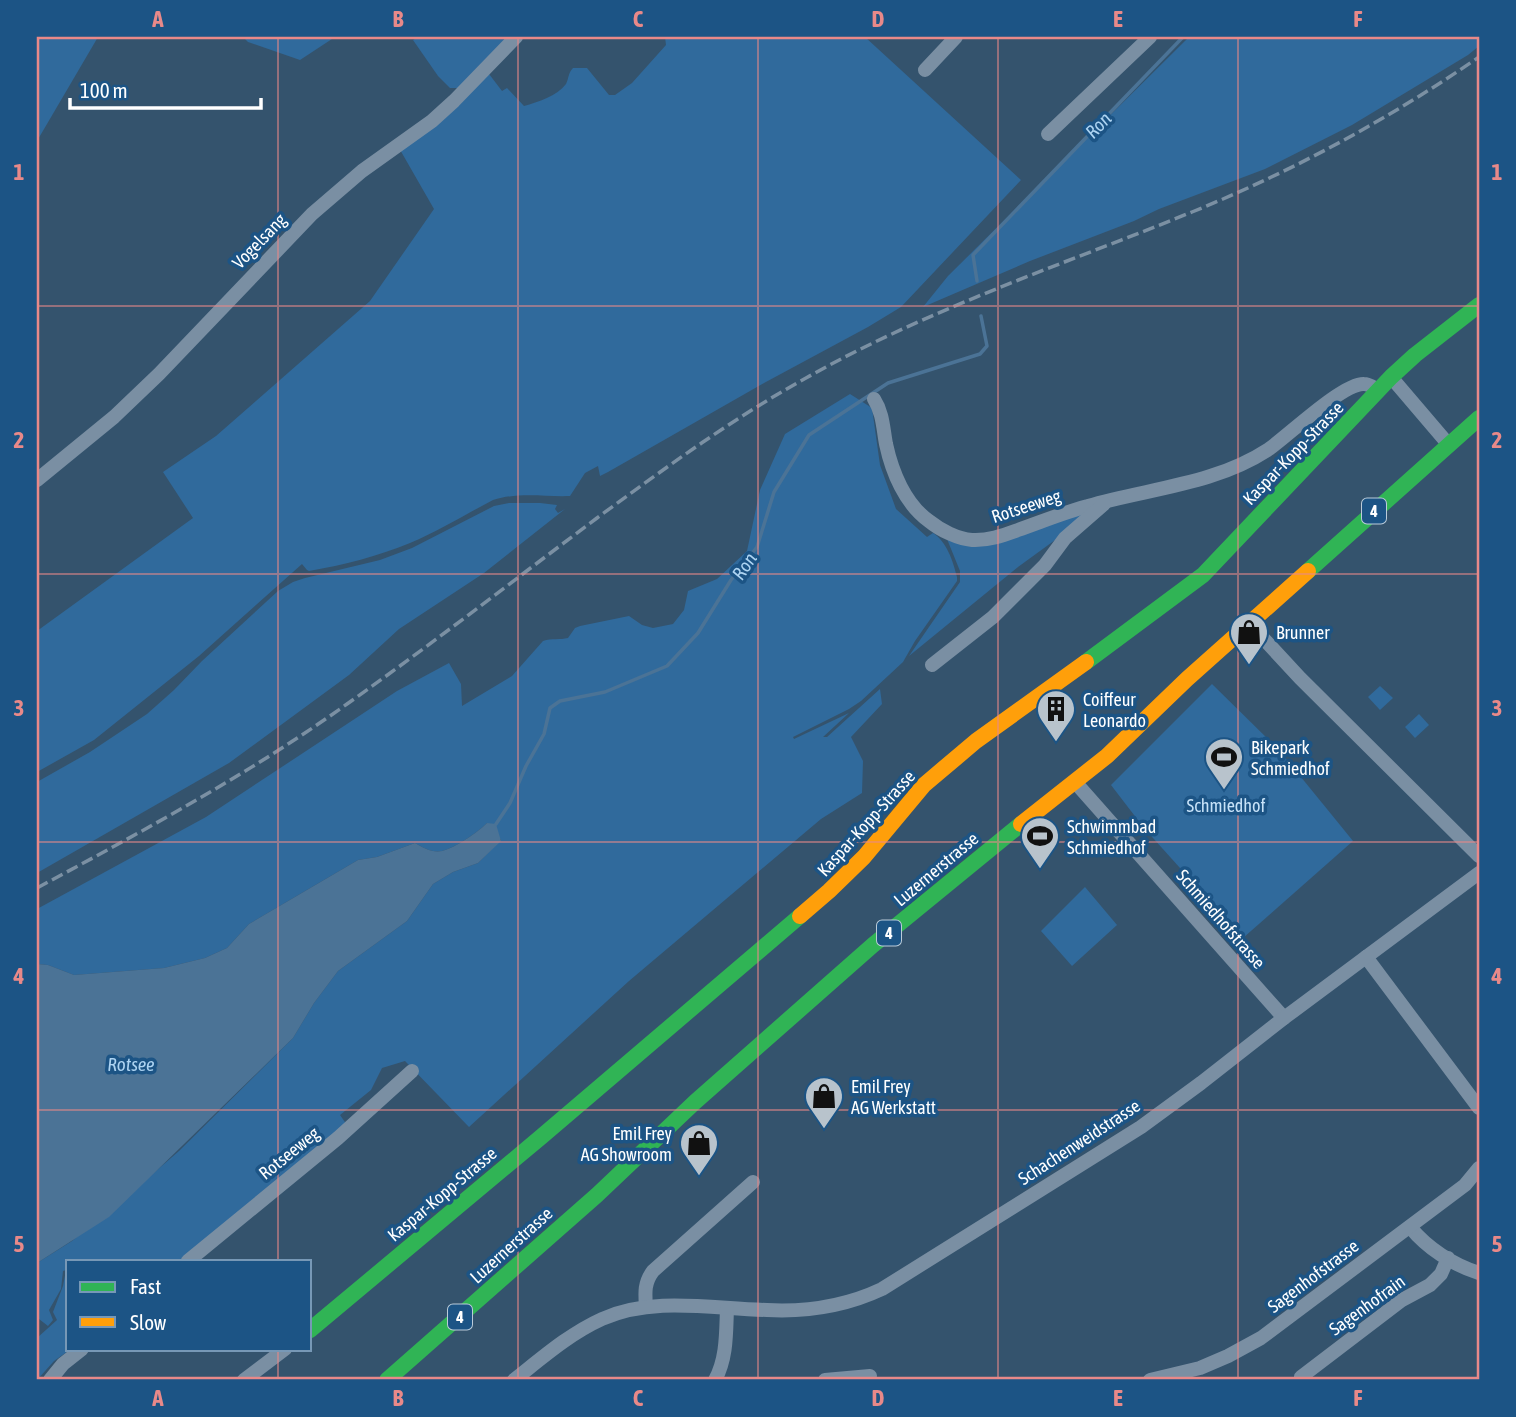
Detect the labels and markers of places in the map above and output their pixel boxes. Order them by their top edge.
shop icon: Brunner [1228,611,1270,666]
place label: Brunner [1276,622,1330,643]
building icon: Coiffeur Leonardo [1035,688,1077,743]
place label: Coiffeur Leonardo [1083,689,1146,731]
sports icon: Bikepark Schmiedhof [1203,736,1245,791]
place label: Bikepark Schmiedhof [1251,737,1330,779]
sports icon: Schwimmbad Schmiedhof [1019,815,1061,870]
place label: Schwimmbad Schmiedhof [1067,816,1156,858]
shop icon: Emil Frey AG Werkstatt [803,1075,845,1130]
place label: Emil Frey AG Werkstatt [851,1076,936,1118]
shop icon: Emil Frey AG Showroom [678,1122,720,1177]
place label: Emil Frey AG Showroom [581,1123,672,1165]

